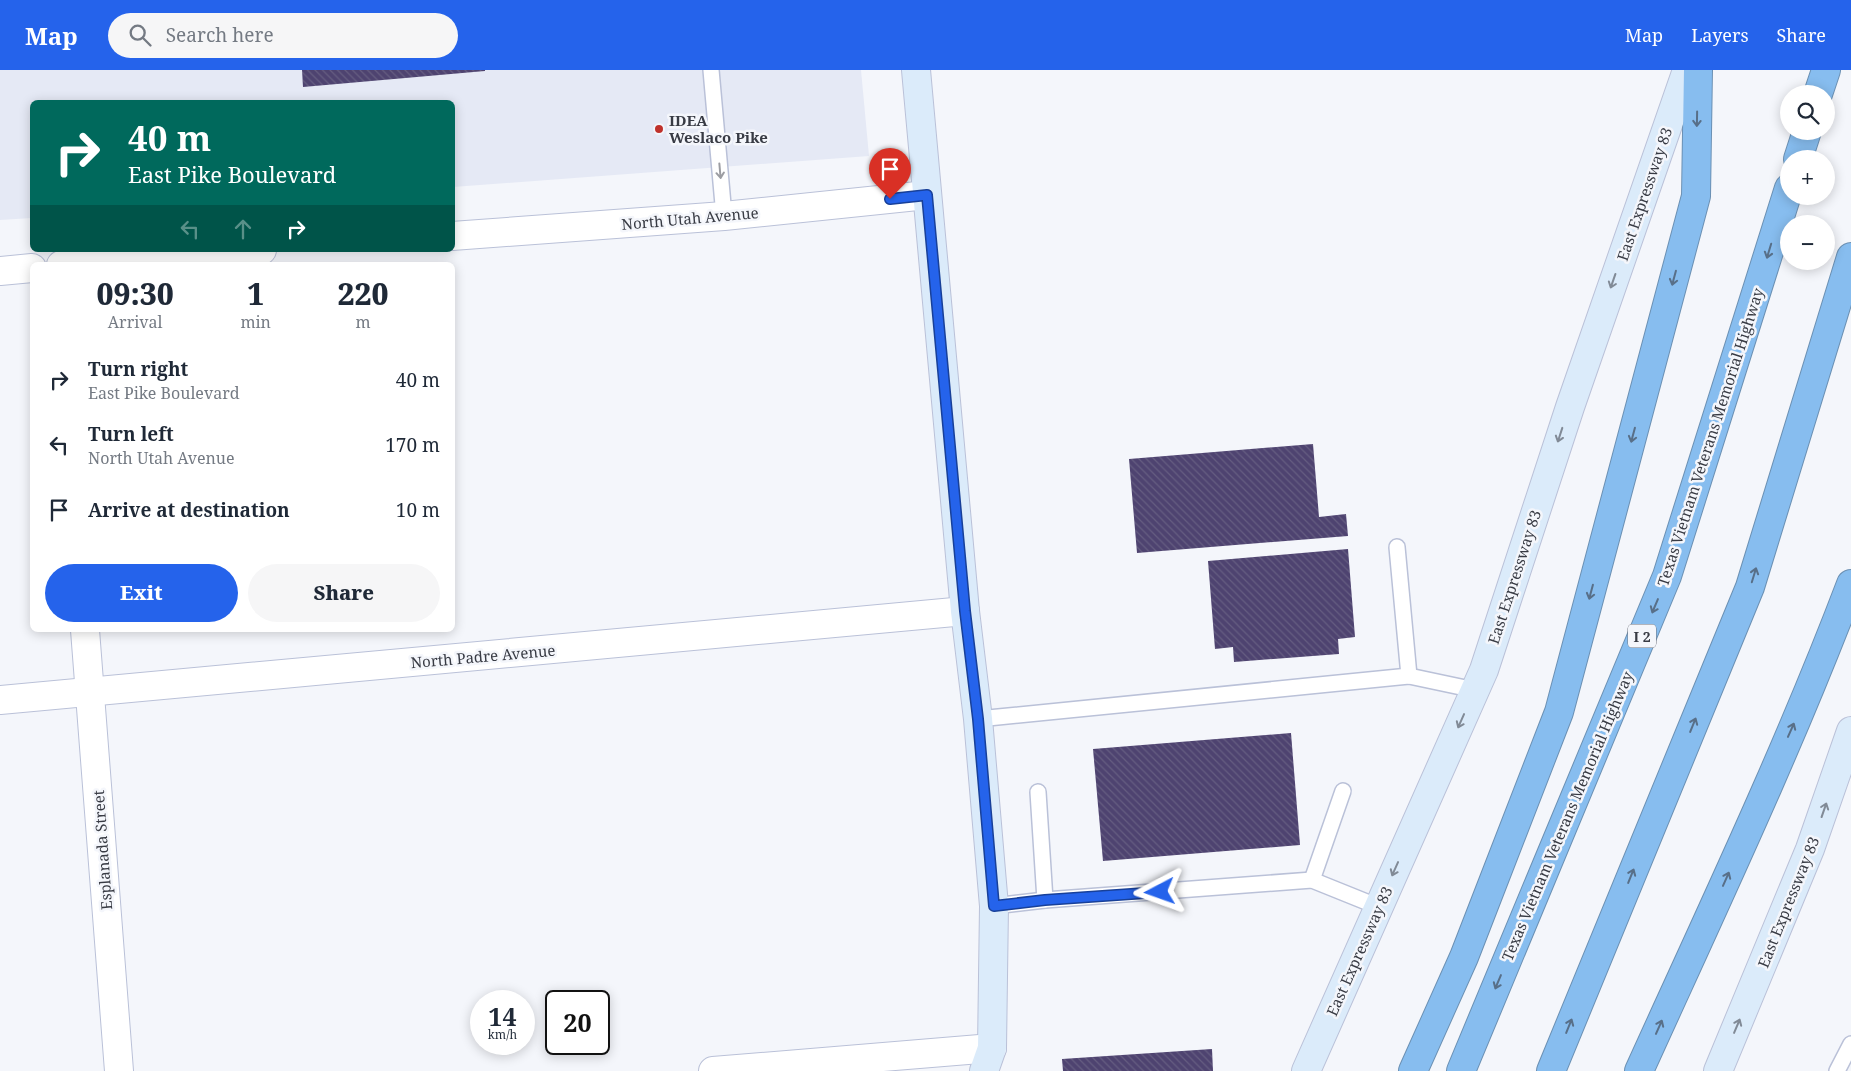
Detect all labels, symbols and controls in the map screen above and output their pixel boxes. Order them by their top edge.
search box [108,13,458,58]
text: Map [25,19,78,52]
icon: search [126,21,154,49]
text: Search here [166,22,274,48]
text: Map [1625,23,1663,47]
text: Layers [1691,23,1749,47]
text: Share [1777,23,1826,47]
map controls [1780,85,1835,270]
button: search [1780,85,1835,140]
place label: IDEA Weslaco Pike [669,110,768,147]
one-way arrow [1693,110,1702,126]
text: 40 m [128,114,211,161]
icon: right [45,120,110,185]
marker: IDEA Weslaco Pike [653,123,665,135]
street label: East Expressway 83 [1612,125,1676,263]
pin [869,148,911,199]
button: + [1780,150,1835,205]
icon: arrive [876,155,904,183]
text: East Pike Boulevard [128,159,336,189]
one-way arrow [715,163,725,179]
street label: North Utah Avenue [621,202,759,234]
icon: left [176,215,204,243]
icon: ahead [229,215,257,243]
icon: right [282,215,310,243]
button: − [1780,215,1835,270]
one-way arrow [1764,243,1773,259]
one-way arrow [1669,270,1679,286]
text: 09:30 [97,273,174,314]
text: 1 [247,273,264,314]
text: 220 [337,273,388,314]
one-way arrow [1608,273,1617,289]
street label: Texas Vietnam Veterans Memorial Highway [1652,285,1768,589]
text: Arrival [108,311,163,333]
text: min [240,311,271,333]
text: m [355,311,371,333]
text: Turn right [88,356,188,382]
icon: right [45,366,73,394]
text: 40 m [396,367,440,393]
text: East Pike Boulevard [88,382,240,404]
text: Turn left [88,421,174,447]
one-way arrow [1555,427,1565,443]
one-way arrow [1627,427,1637,443]
icon: left [45,431,73,459]
text: 170 m [385,432,440,458]
text: North Utah Avenue [88,447,235,469]
icon: arrive [45,496,73,524]
text: Arrive at destination [88,497,290,523]
text: 10 m [396,497,440,523]
street label: East Expressway 83 [1483,507,1545,647]
button: Exit [45,564,238,622]
button: Share [248,564,440,622]
one-way arrow [1749,567,1759,583]
one-way arrow [1586,584,1595,600]
one-way arrow [1649,598,1659,613]
road number: I 2 [1628,624,1656,648]
street label: North Padre Avenue [410,640,556,672]
street label: Texas Vietnam Veterans Memorial Highway [1497,668,1637,964]
one-way arrow [1456,713,1466,728]
one-way arrow [1689,718,1698,733]
one-way arrow [1787,723,1797,738]
street label: Esplanada Street [88,789,116,911]
one-way arrow [1819,803,1829,819]
street label: East Expressway 83 [1753,833,1823,971]
one-way arrow [1390,861,1400,876]
position arrow [1133,865,1185,917]
one-way arrow [1627,869,1637,884]
one-way arrow [1722,871,1732,886]
street label: East Expressway 83 [1321,883,1397,1019]
one-way arrow [1493,974,1502,989]
speed limit sign: 20 [545,990,610,1055]
text: 14 [488,999,517,1033]
one-way arrow [1565,1019,1575,1034]
one-way arrow [1732,1019,1742,1034]
one-way arrow [1655,1020,1665,1035]
text: km/h [488,1026,517,1043]

